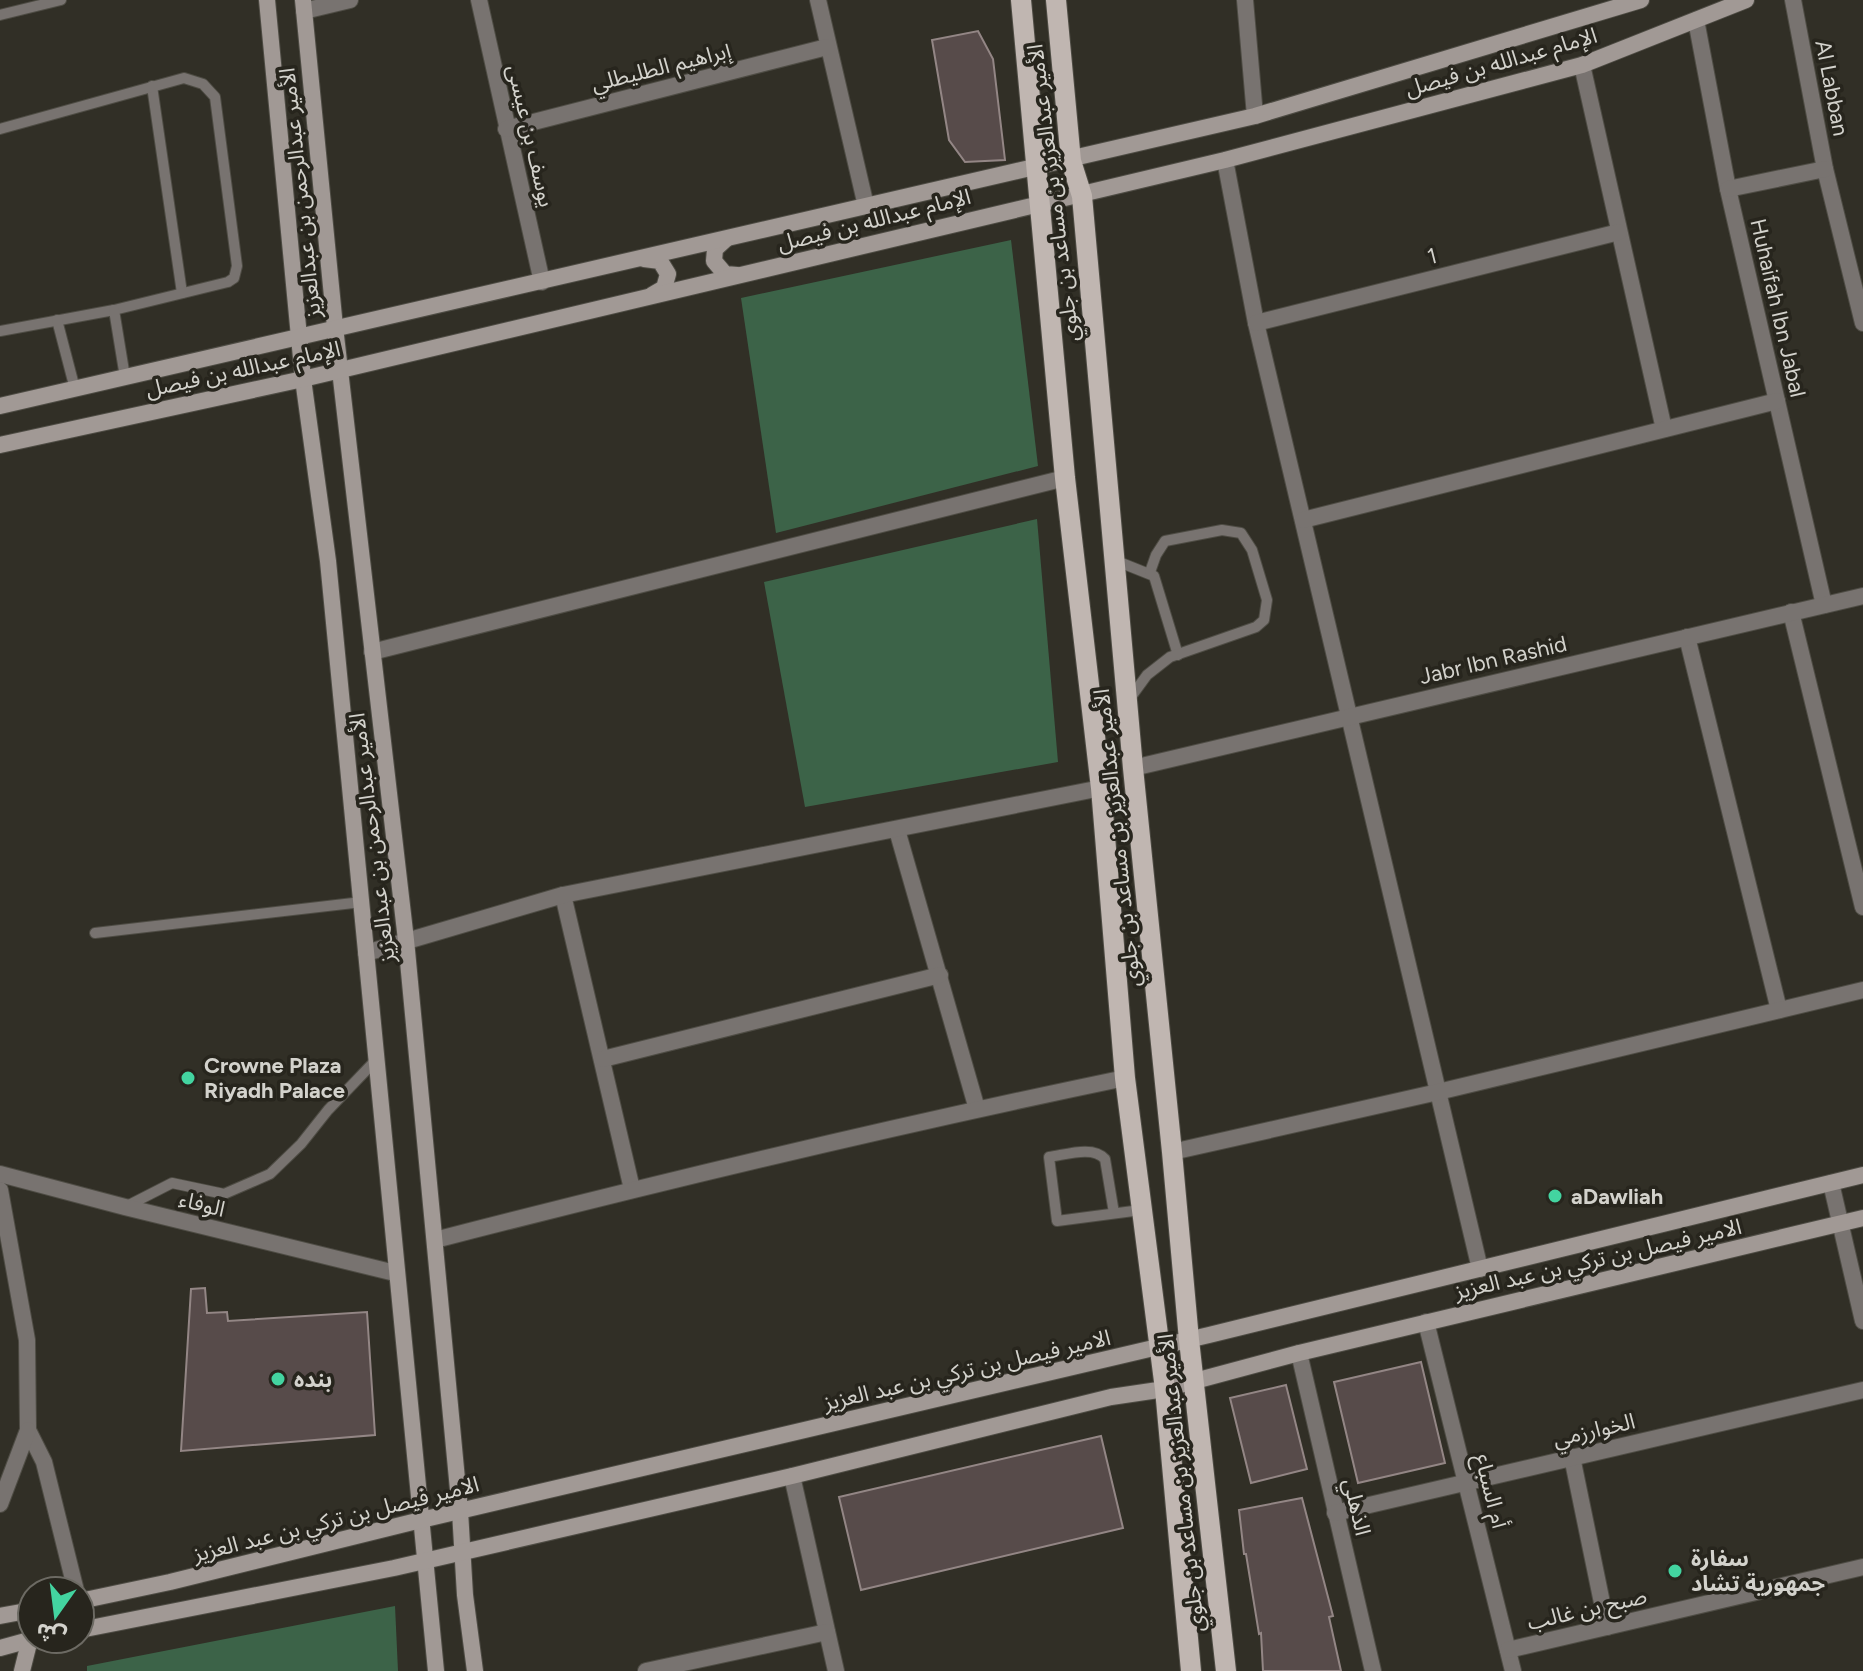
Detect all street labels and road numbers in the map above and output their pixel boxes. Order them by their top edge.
street label: الإمام عبدالله بن فيصل [1402,22,1601,105]
street label: إبراهيم الطليطلي [588,37,735,100]
street label: Al Labban [1809,38,1855,138]
street label: الأمير عبدالعزيز بن مساعد بن جلوي [1021,42,1088,343]
street label: يوسف بن عيسى [501,62,561,210]
street label: الأمير عبدالرحمن بن عبدالعزيز [273,66,327,321]
street label: الإمام عبدالله بن فيصل [774,183,974,260]
street label: Huhaifah Ibn Jabal [1744,216,1812,400]
street label: 1 [1424,242,1440,270]
street label: الإمام عبدالله بن فيصل [143,335,343,406]
street label: Jabr Ibn Rashid [1417,630,1569,690]
street label: الأمير عبدالعزيز بن مساعد بن جلوي [1088,687,1149,988]
street label: الأمير عبدالرحمن بن عبدالعزيز [343,711,401,966]
street label: الوفاء [176,1185,228,1223]
street label: الامير فيصل بن تركي بن عبد العزيز [1451,1213,1745,1308]
street label: الامير فيصل بن تركي بن عبد العزيز [820,1324,1114,1419]
street label: الأمير عبدالعزيز بن مساعد بن جلوي [1152,1332,1213,1633]
street label: الخوارزمي [1550,1407,1638,1456]
street label: أم السباع [1466,1451,1513,1532]
street label: الامير فيصل بن تركي بن عبد العزيز [189,1470,483,1571]
street label: الذهلي [1334,1476,1377,1539]
street label: صبح بن غالب [1525,1582,1650,1639]

